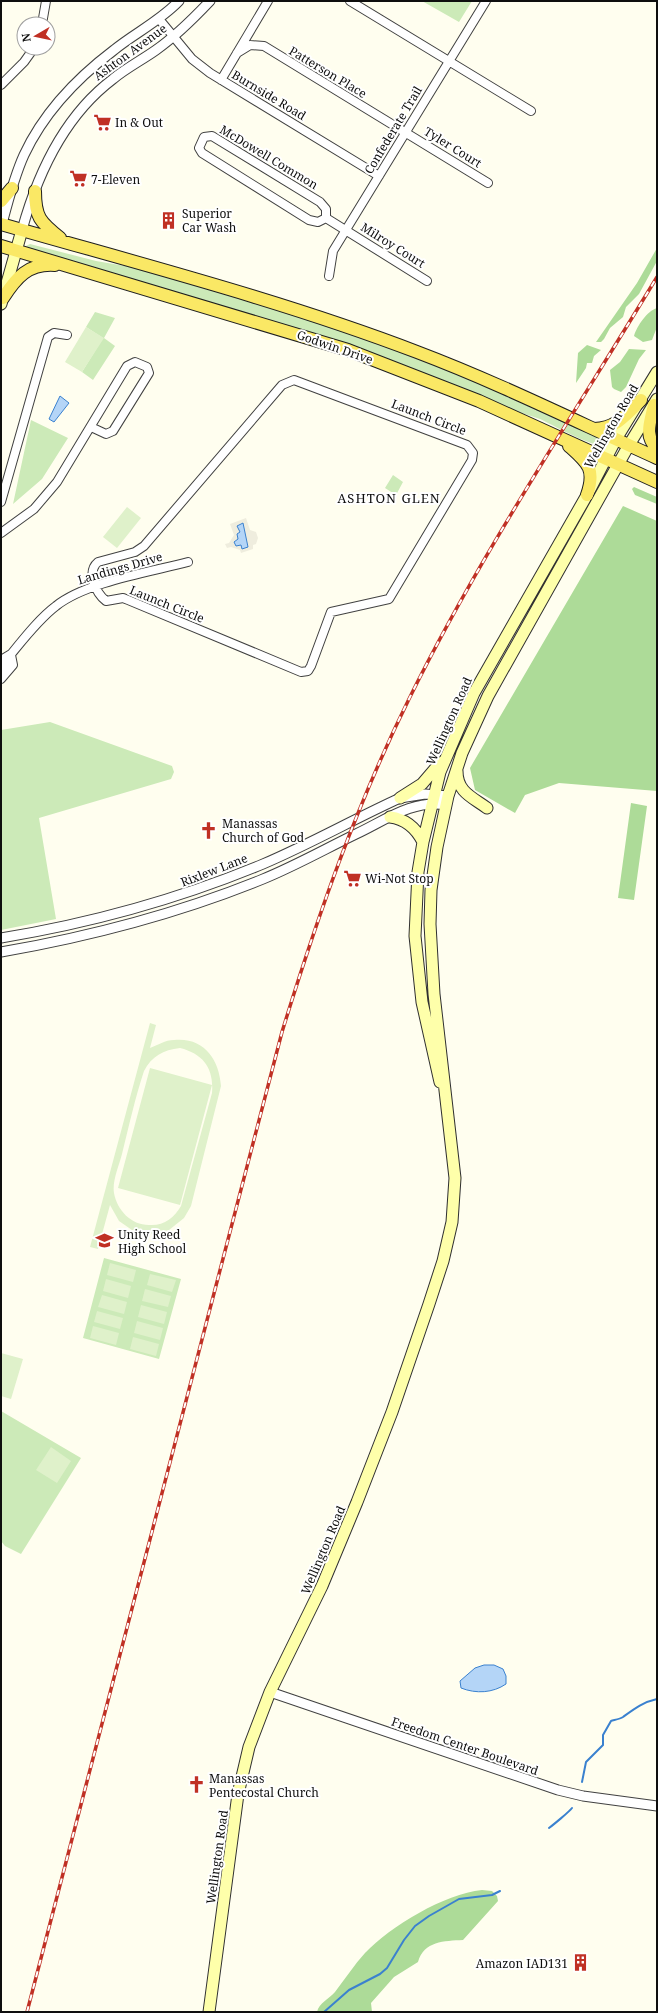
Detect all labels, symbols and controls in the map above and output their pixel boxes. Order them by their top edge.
north arrow [16,16,56,56]
street label: Ashton Avenue [90,20,170,84]
text: N [17,32,34,43]
street label: Patterson Place [286,42,370,102]
street label: Burnside Road [229,66,310,124]
street label: Confederate Trail [360,83,426,177]
supermarket icon: In & Out [92,112,112,132]
place label: In & Out [115,114,163,131]
street label: McDowell Common [217,121,321,193]
street label: Tyler Court [421,123,485,171]
supermarket icon: 7-Eleven [68,169,88,189]
place label: 7-Eleven [91,171,140,188]
place label: Superior Car Wash [182,205,237,236]
building icon: Superior Car Wash [159,210,179,230]
street label: Milroy Court [358,218,428,272]
street label: Godwin Drive [295,326,375,368]
street label: Wellington Road [580,380,642,471]
street label: Launch Circle [389,395,469,439]
district label: ASHTON GLEN [337,489,441,507]
street label: Landings Drive [76,548,164,588]
street label: Launch Circle [127,581,207,627]
street label: Wellington Road [422,674,476,768]
place label: Manassas Church of God [222,815,305,846]
church icon: Manassas Church of God [199,820,219,840]
street label: Rixlew Lane [178,849,250,891]
supermarket icon: Wi-Not Stop [342,868,362,888]
place label: Wi-Not Stop [365,870,434,887]
place label: Unity Reed High School [118,1226,186,1257]
school or university icon: Unity Reed High School [95,1231,115,1251]
street label: Wellington Road [297,1503,350,1597]
street label: Freedom Center Boulevard [389,1713,541,1779]
place label: Manassas Pentecostal Church [209,1770,319,1801]
church icon: Manassas Pentecostal Church [186,1775,206,1795]
street label: Wellington Road [202,1808,232,1905]
building icon: Amazon IAD131 [571,1953,591,1973]
place label: Amazon IAD131 [476,1955,568,1972]

